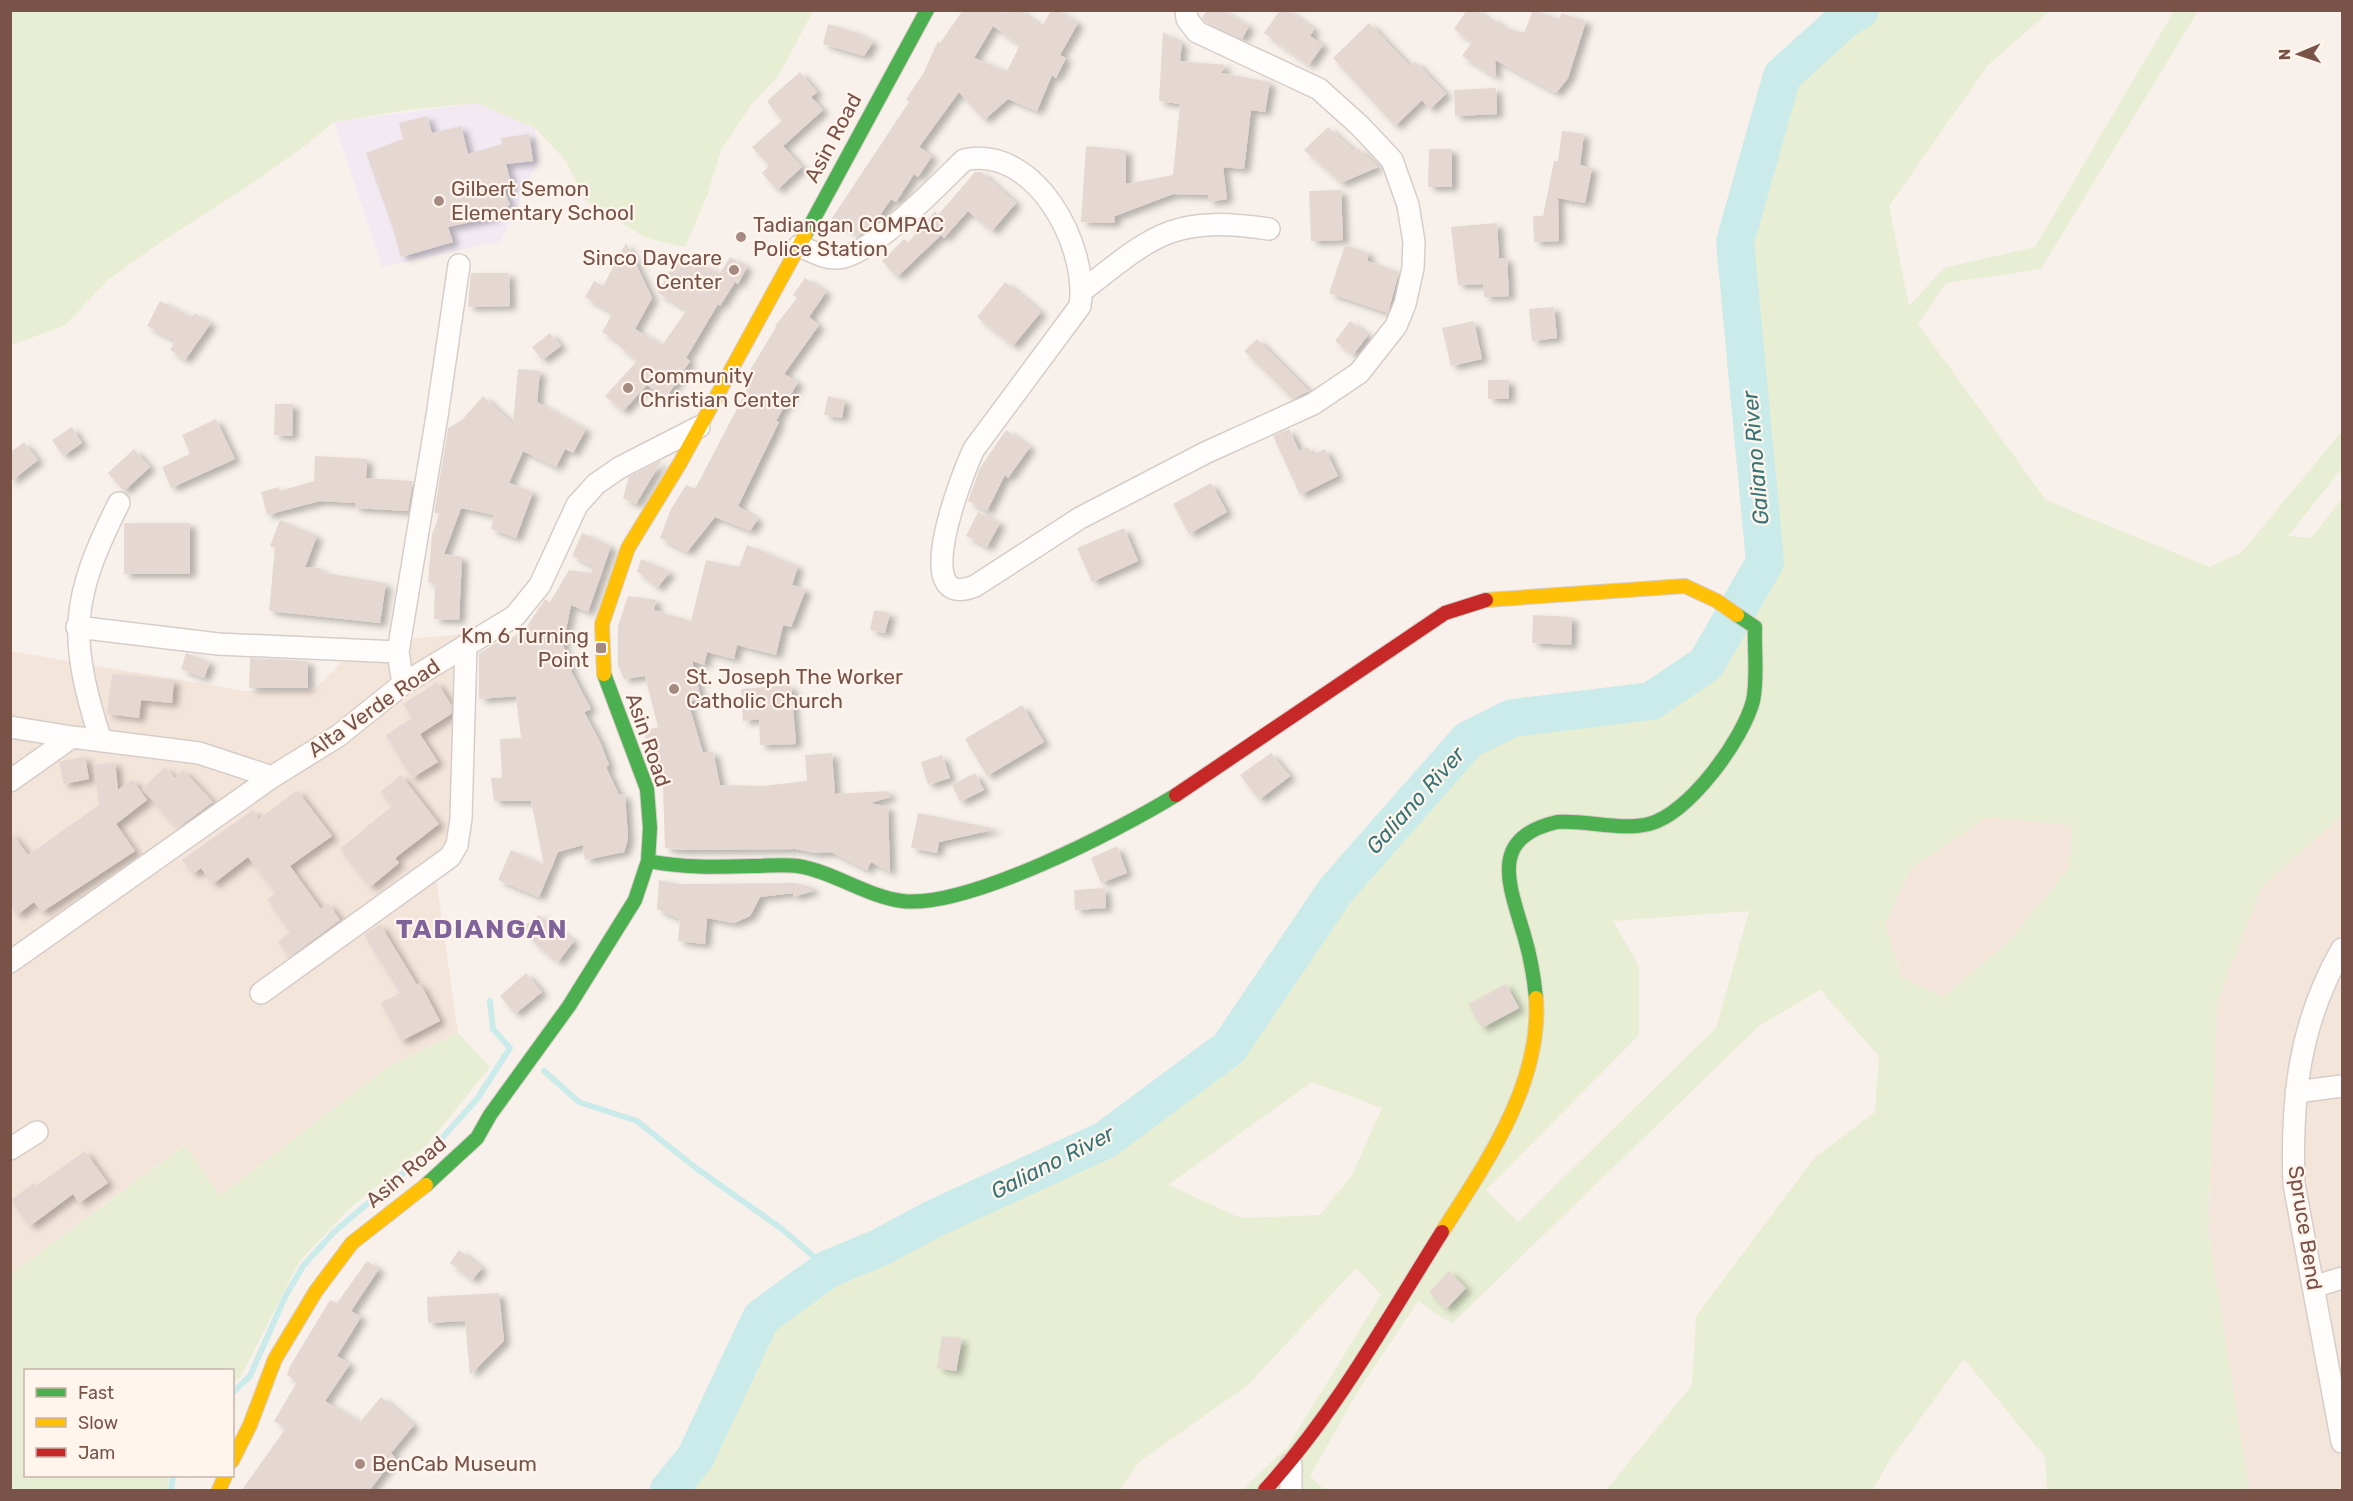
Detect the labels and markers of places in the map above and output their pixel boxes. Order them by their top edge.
place label: Gilbert Semon Elementary School [451,176,634,225]
marker: Gilbert Semon Elementary School [432,194,446,208]
place label: Tadiangan COMPAC Police Station [753,212,944,261]
marker: Tadiangan COMPAC Police Station [734,230,748,244]
place label: Sinco Daycare Center [583,245,722,294]
marker: Sinco Daycare Center [727,263,741,277]
place label: Community Christian Center [640,363,800,412]
marker: Community Christian Center [621,381,635,395]
place label: Km 6 Turning Point [461,623,589,672]
marker: Km 6 Turning Point [594,641,608,655]
place label: St. Joseph The Worker Catholic Church [686,664,903,713]
marker: St. Joseph The Worker Catholic Church [667,682,681,696]
place label: BenCab Museum [372,1451,537,1476]
marker: BenCab Museum [353,1457,367,1471]

